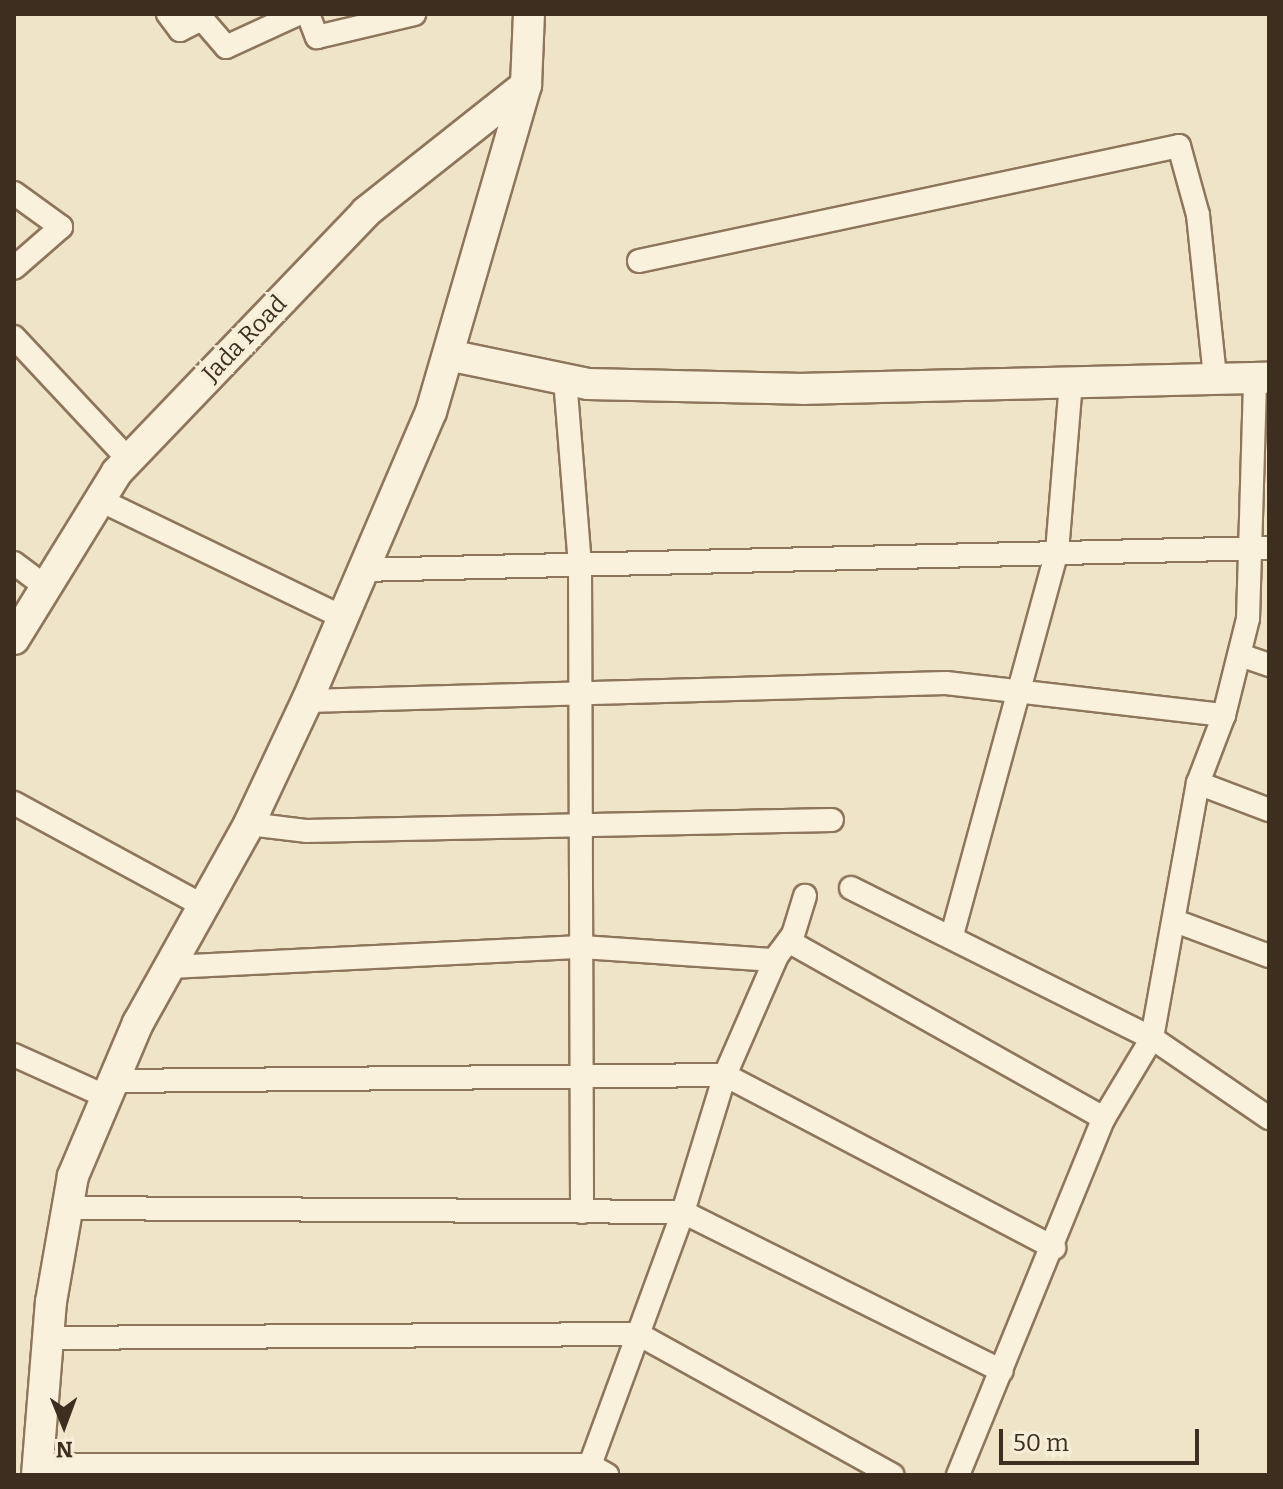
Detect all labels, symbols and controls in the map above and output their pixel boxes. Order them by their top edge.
street label: Jada Road [197,290,293,388]
north arrow [24,1385,104,1465]
scale bar [1003,1413,1203,1463]
text: 50 m [1013,1429,1069,1457]
text: N [56,1436,73,1463]

